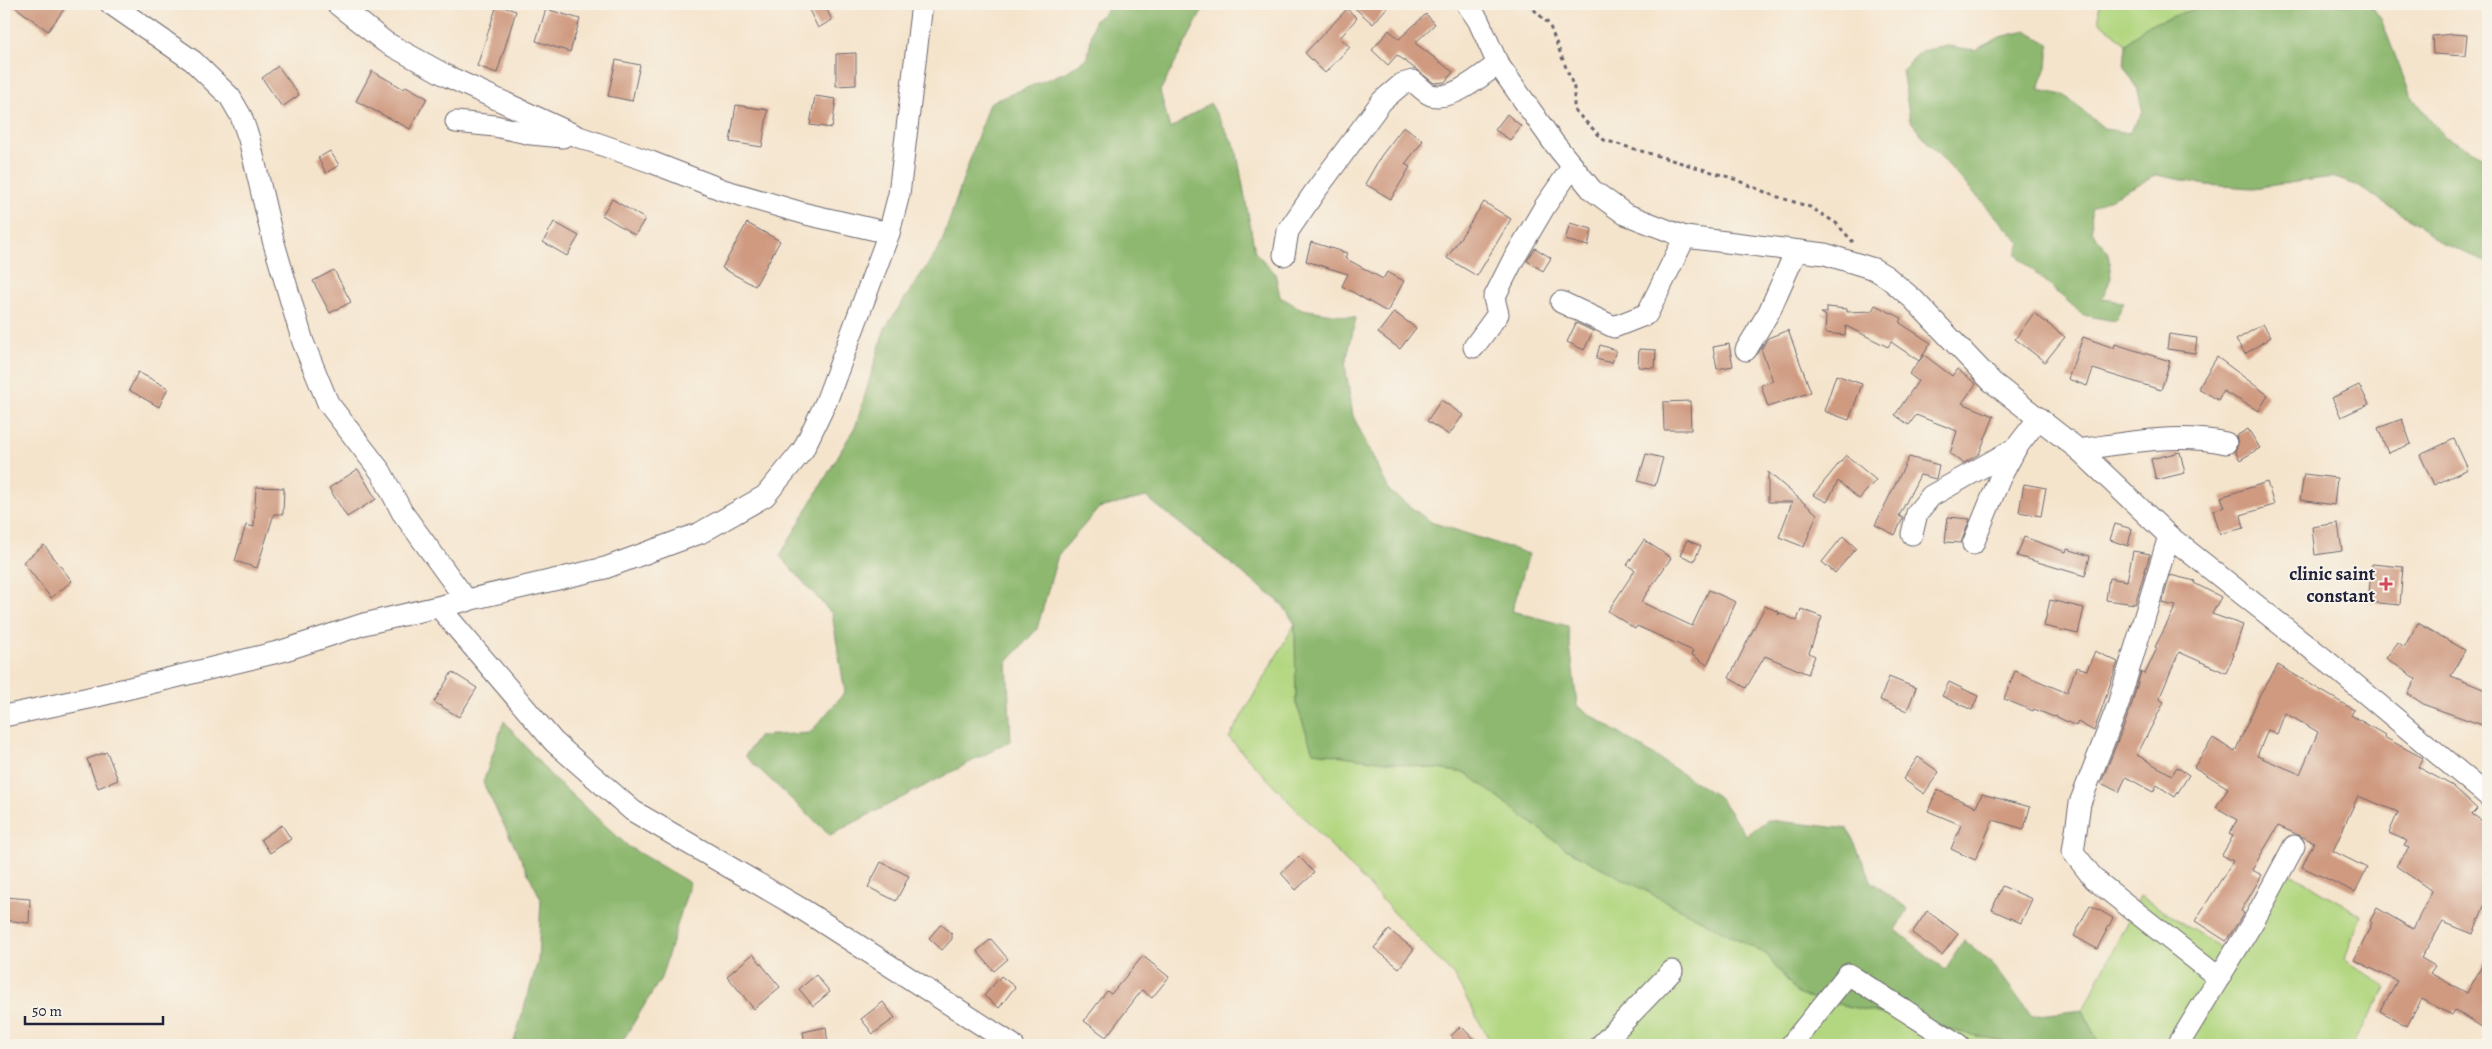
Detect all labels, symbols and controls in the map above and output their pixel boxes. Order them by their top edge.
place label: clinic saint constant [2289,561,2376,609]
marker: clinic saint constant [2379,577,2393,591]
scale bar [25,994,162,1026]
text: 50 m [32,1001,62,1021]

